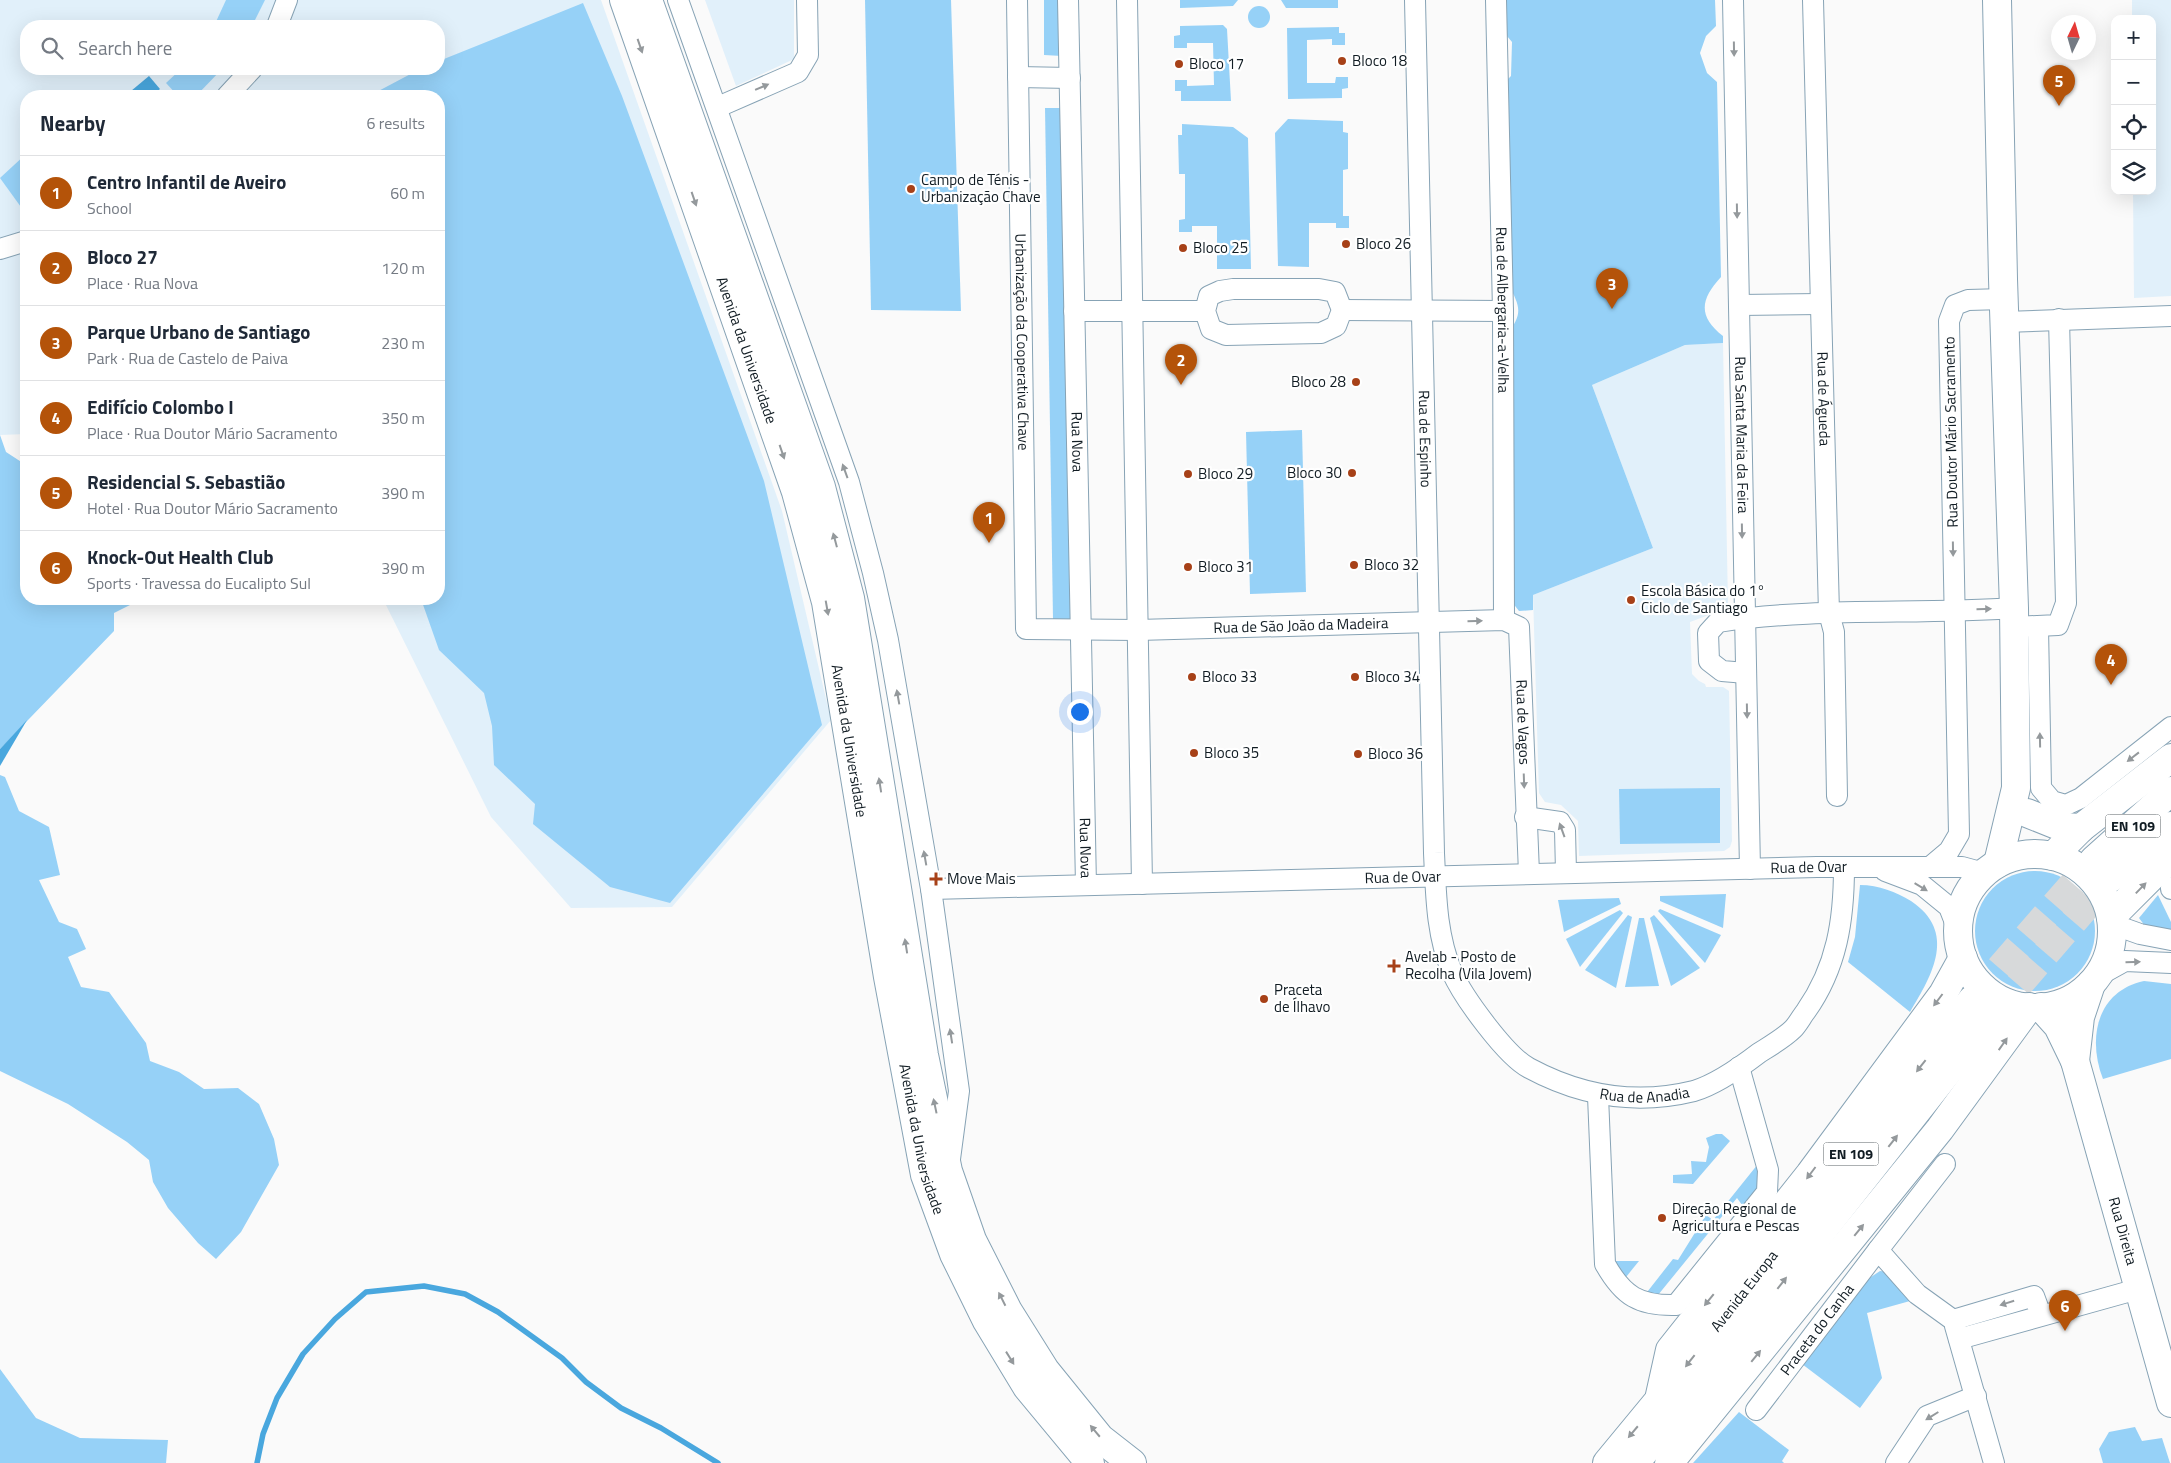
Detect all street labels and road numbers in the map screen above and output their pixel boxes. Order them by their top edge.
street label: Rua de Albergaria-a-Velha [1490,227,1515,393]
street label: Urbanização da Cooperativa Chave [1009,233,1035,451]
street label: Avenida da Universidade [711,273,783,427]
street label: Rua Doutor Mário Sacramento [1937,336,1964,528]
street label: Rua de Águeda [1811,351,1837,447]
street label: Rua Santa Maria da Feira [1729,356,1755,514]
street label: Rua de Espinho [1413,390,1438,488]
street label: Rua Nova [1065,411,1090,473]
street label: Rua de São João da Madeira [1213,611,1389,639]
street label: Avenida da Universidade [826,663,873,819]
street label: Rua de Vagos [1510,679,1537,765]
road number: EN 109 [2106,814,2160,838]
street label: Rua Nova [1074,817,1098,879]
street label: Rua de Ovar [1770,855,1847,879]
street label: Rua de Ovar [1364,864,1441,889]
street label: Avenida da Universidade [893,1062,951,1218]
street label: Rua de Anadia [1598,1080,1692,1109]
road number: EN 109 [1824,1142,1878,1166]
street label: Rua Direita [2103,1194,2144,1268]
street label: Avenida Europa [1705,1245,1783,1336]
street label: Praceta do Canha [1774,1278,1860,1380]

